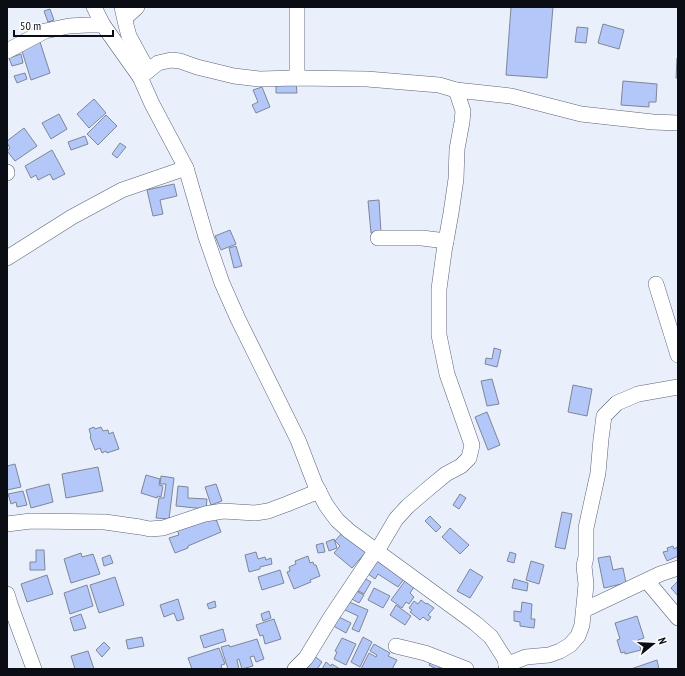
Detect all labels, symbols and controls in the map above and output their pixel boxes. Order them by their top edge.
scale bar [14,12,113,38]
text: 50 m [20,18,41,33]
north arrow [633,624,673,664]
text: N [655,636,670,646]

